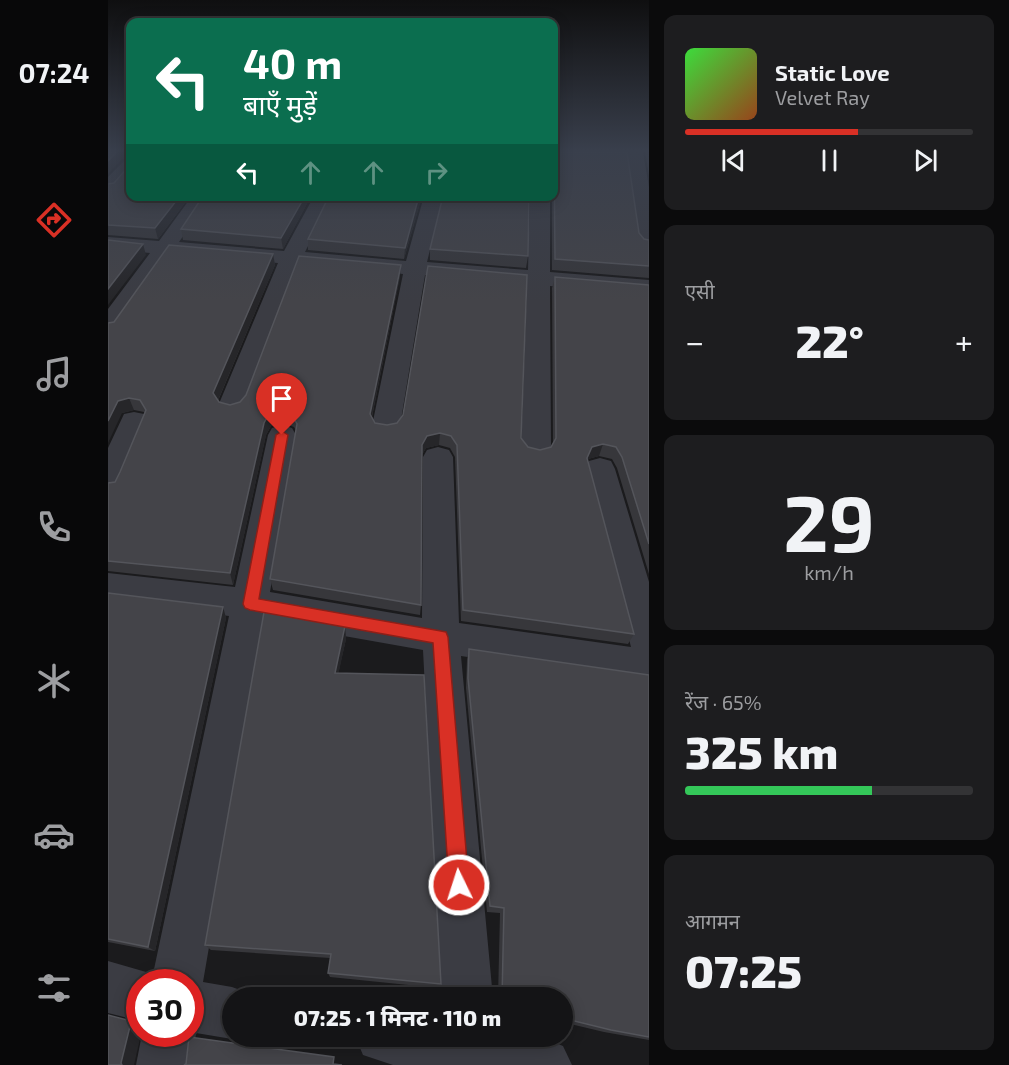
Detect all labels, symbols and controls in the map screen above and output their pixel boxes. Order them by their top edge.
text: 40 m [243,37,342,87]
icon: left [144,42,222,120]
text: 07:24 [18,56,90,88]
text: Static Love [775,59,890,85]
text: Velvet Ray [775,85,870,109]
text: बाएँ मुड़ें [243,88,317,120]
icon: previous [717,144,750,177]
icon: pause [813,144,846,177]
icon: next [909,144,942,177]
icon: left [231,156,264,189]
icon: ahead [294,156,327,189]
icon: ahead [357,156,390,189]
icon: right [420,156,453,189]
icon: directions [33,199,75,241]
text: एसी [685,279,715,303]
text: 22° [795,313,864,367]
text: − [685,321,704,361]
text: + [955,321,973,361]
icon: music [33,353,75,395]
pin [256,373,307,435]
icon: arrive [265,382,298,415]
text: 29 [783,474,875,568]
icon: phone [33,506,75,548]
text: km/h [804,560,854,584]
icon: climate [33,660,75,702]
text: रेंज · 65% [685,690,762,714]
text: 325 km [685,724,838,778]
icon: car [33,814,75,856]
position arrow [427,853,491,917]
text: आगमन [685,909,740,933]
text: 07:25 [685,943,802,997]
icon: filters [33,967,75,1009]
speed limit sign: 30 [126,969,204,1047]
text: 07:25 · 1 मिनट · 110 m [294,1004,501,1030]

